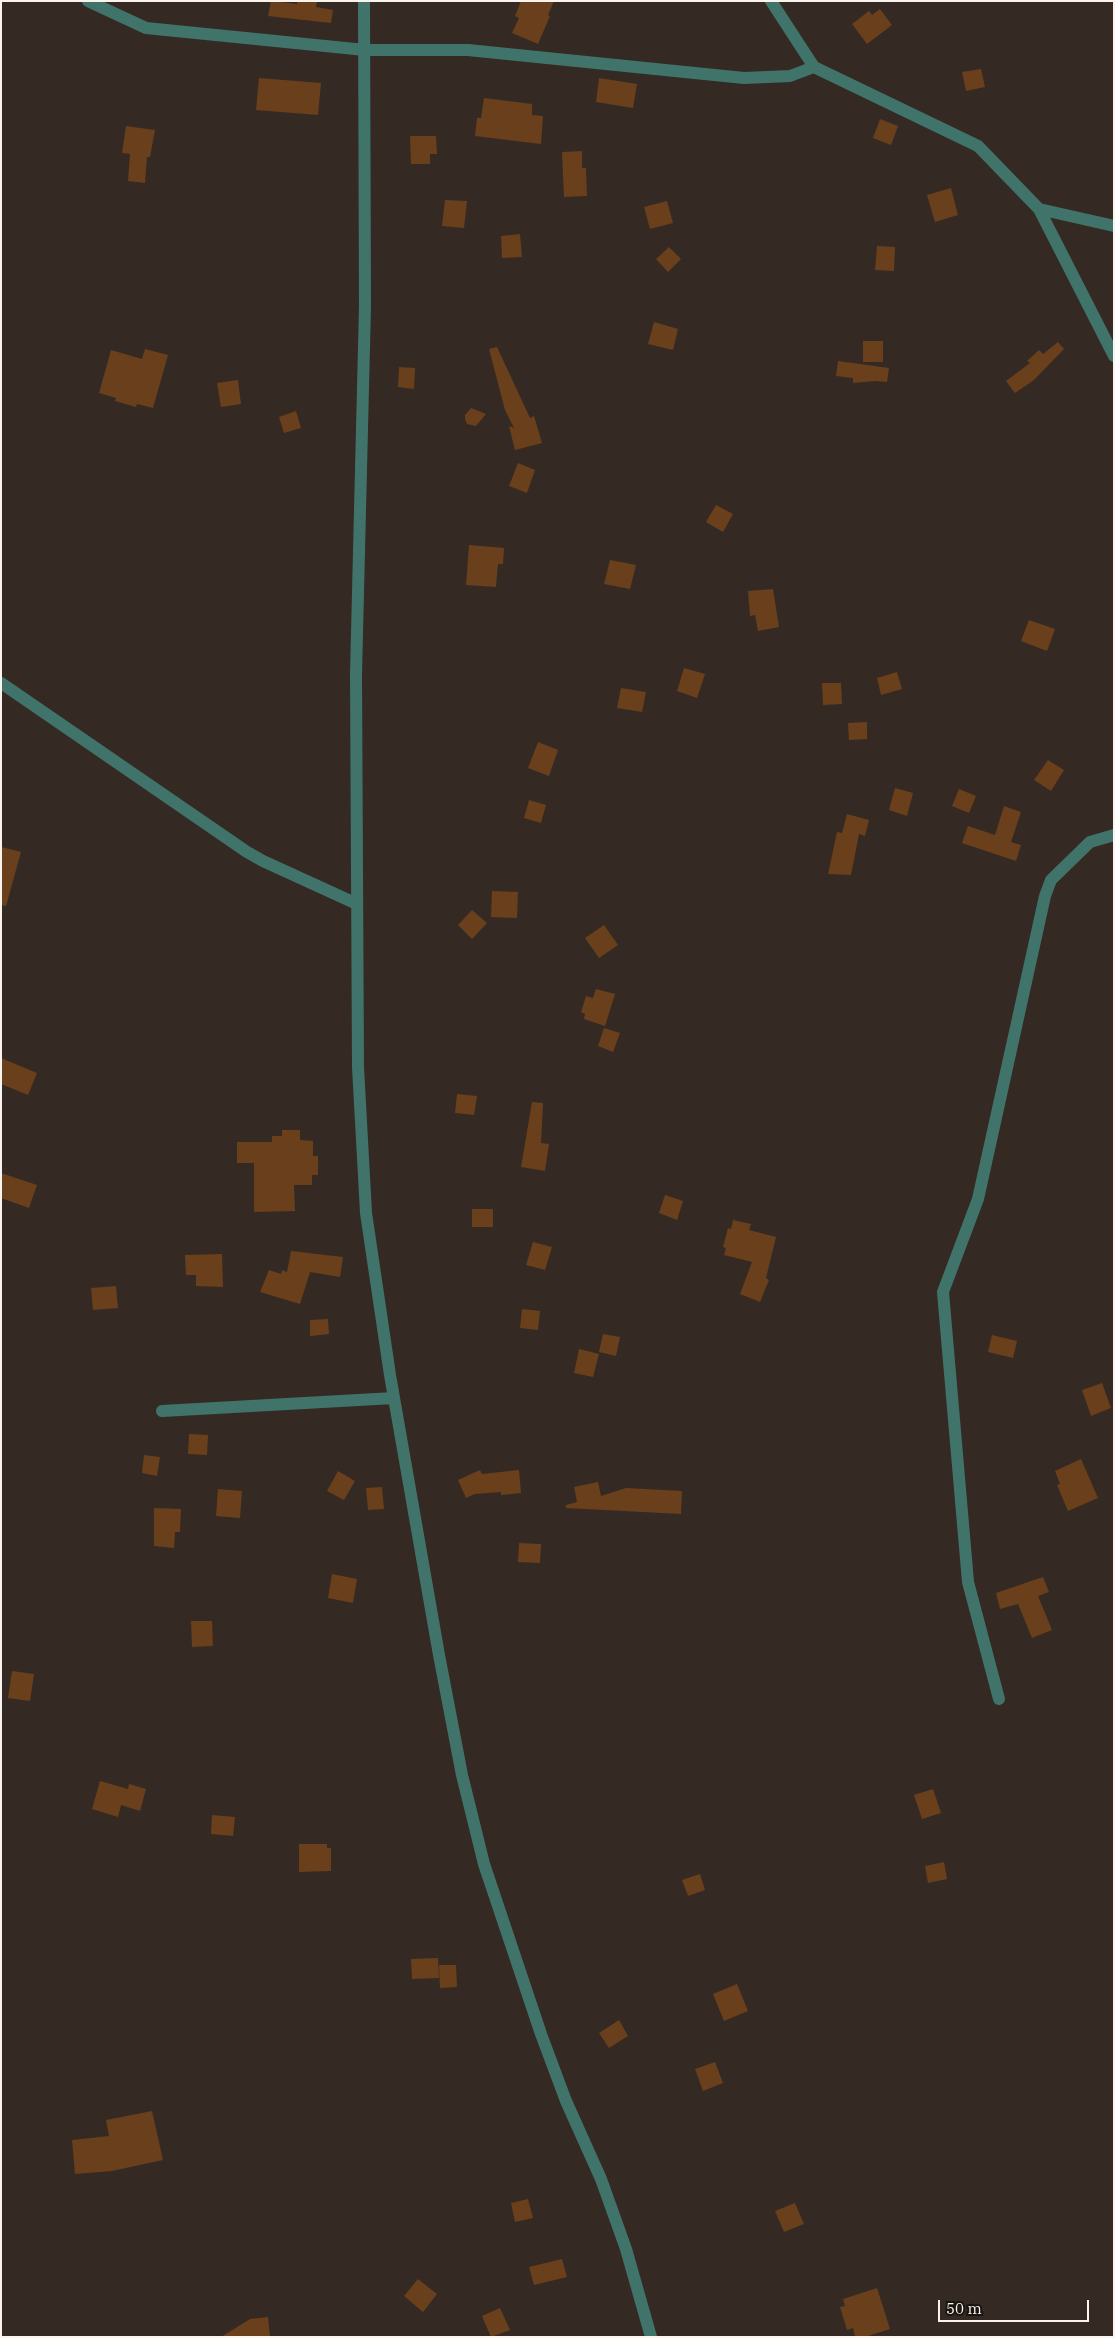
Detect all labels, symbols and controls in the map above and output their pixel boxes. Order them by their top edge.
scale bar [940,2290,1091,2322]
text: 50 m [946,2299,982,2318]

